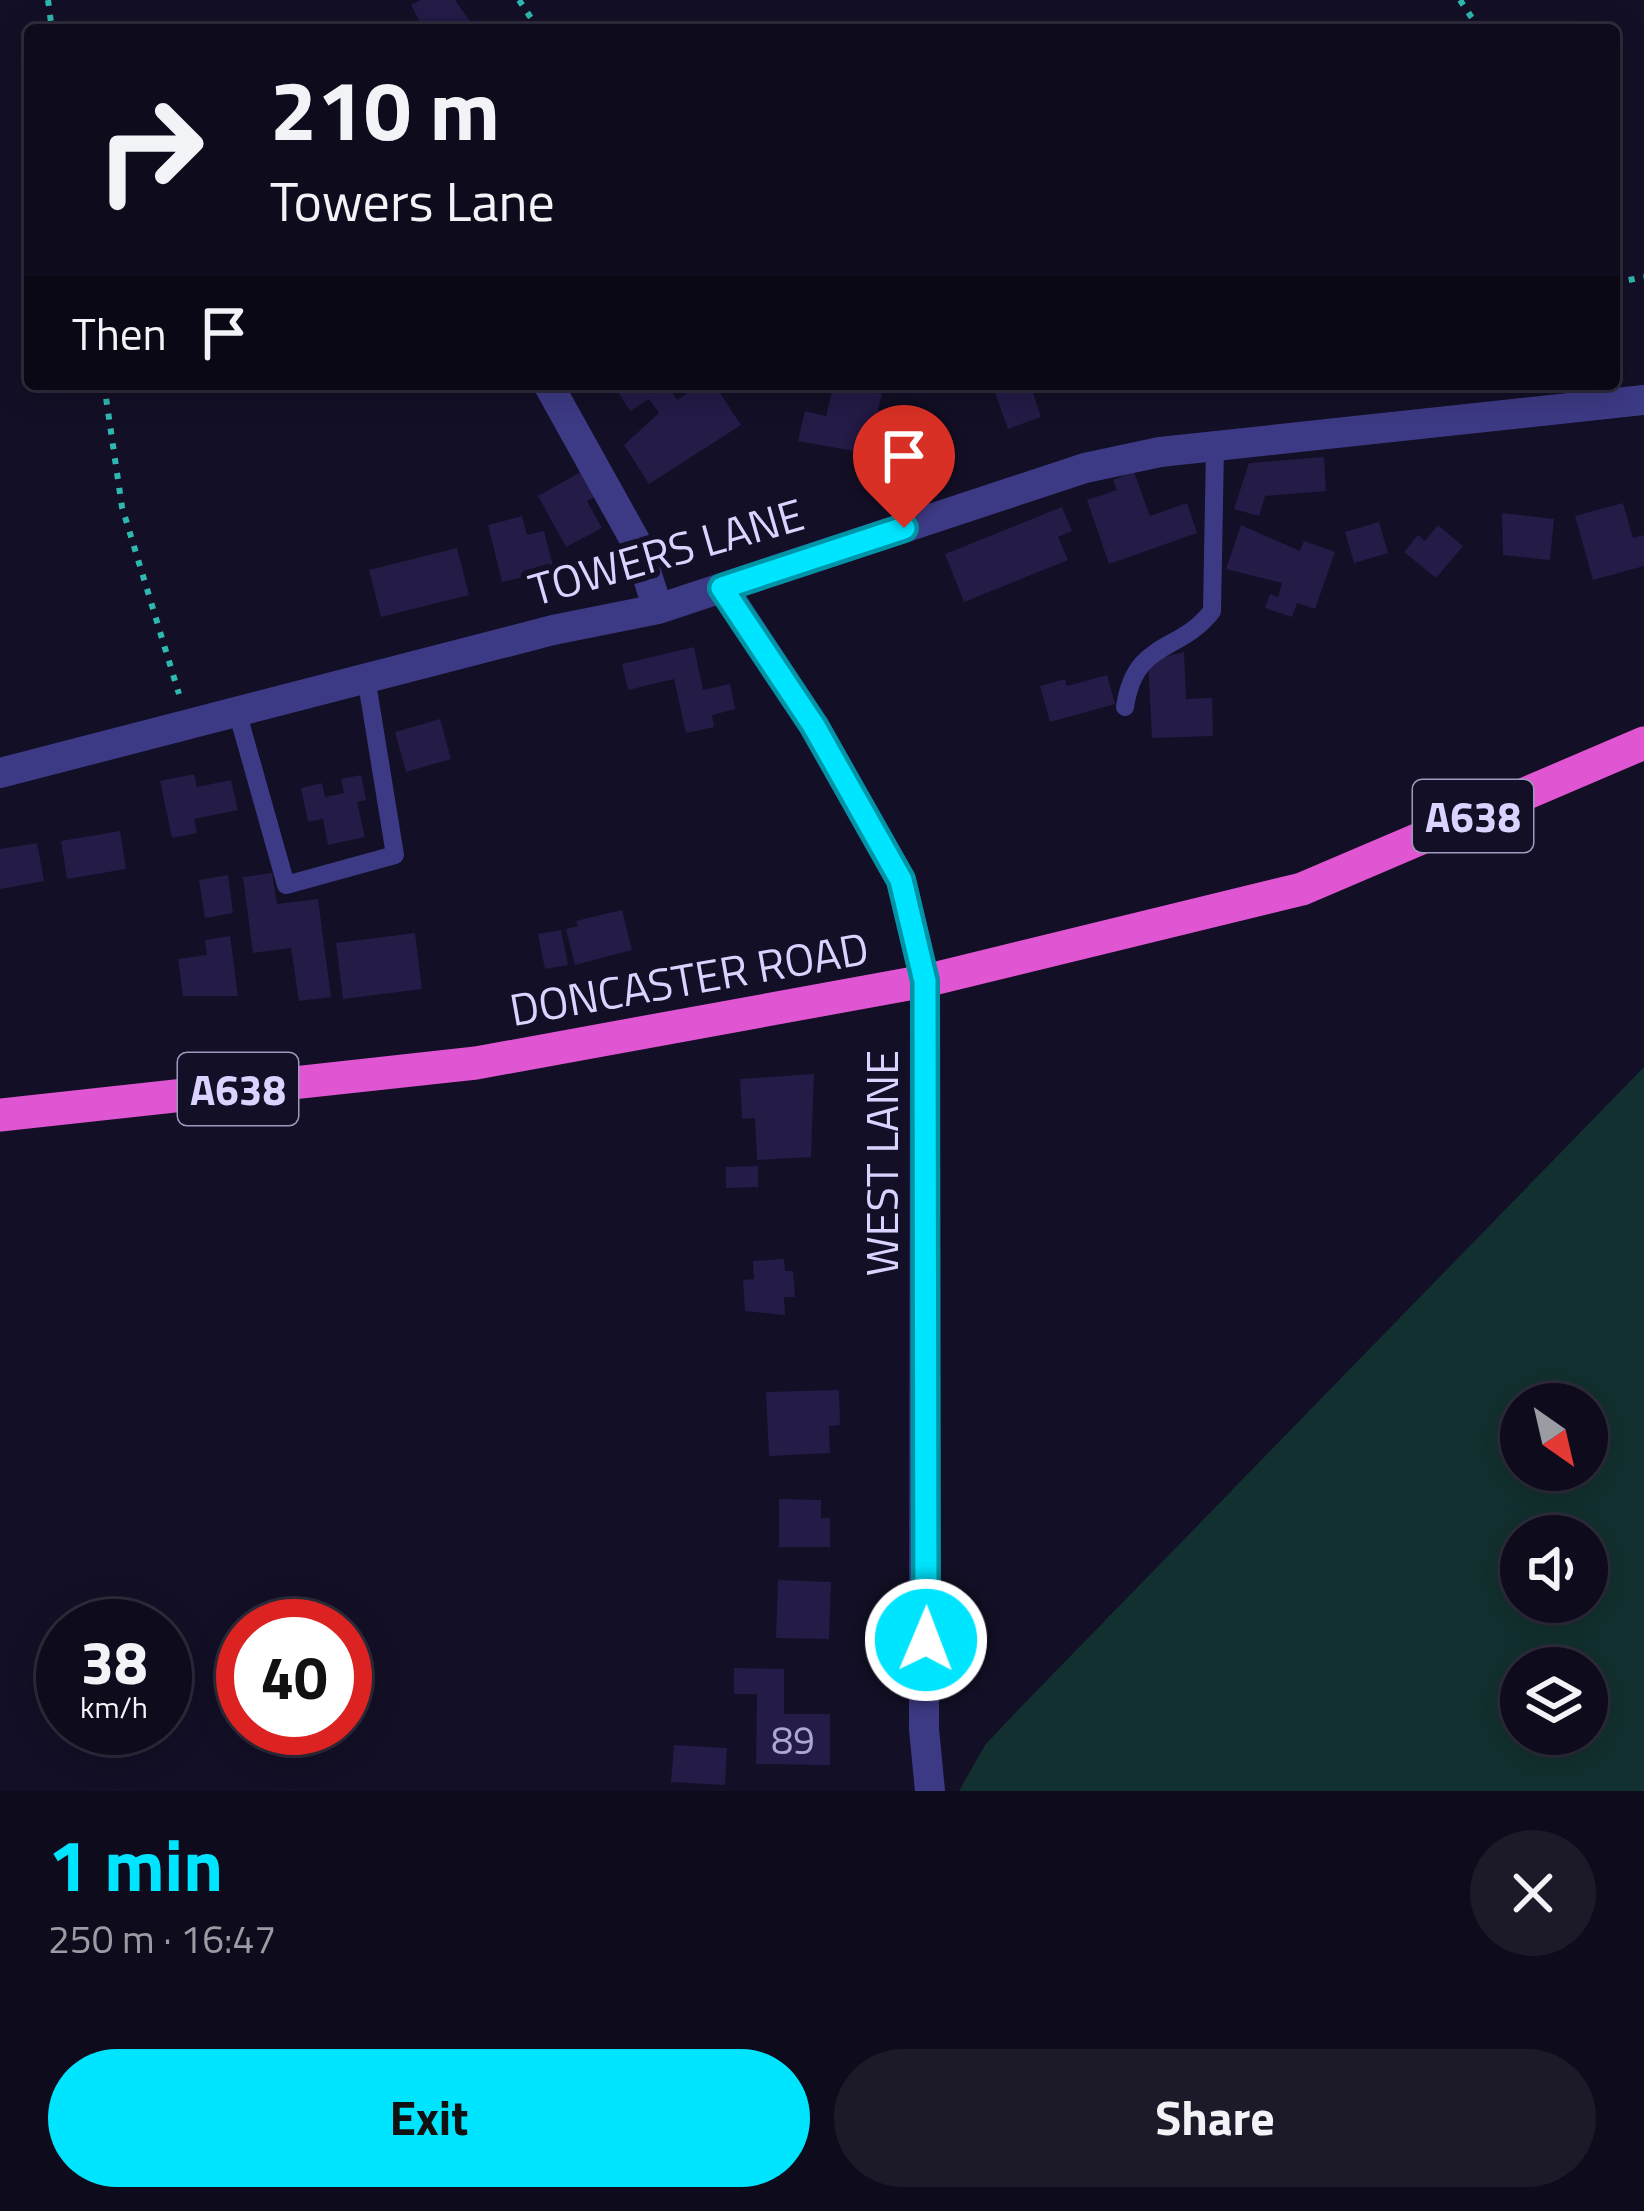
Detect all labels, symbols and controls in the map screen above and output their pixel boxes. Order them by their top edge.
text: 210 m [270,45,500,173]
icon: right [72,72,228,228]
text: Towers Lane [270,160,555,242]
text: Then [72,299,167,367]
icon: arrive [191,300,257,366]
pin [853,405,955,528]
icon: arrive [871,423,937,489]
street label: TOWERS LANE [521,479,811,623]
road number: A638 [1413,780,1533,852]
street label: DONCASTER ROAD [504,913,874,1043]
street label: WEST LANE [847,1050,915,1276]
road number: A638 [178,1053,298,1125]
north arrow [1500,1383,1608,1491]
map controls [1500,1383,1608,1755]
button: sound [1500,1515,1608,1623]
position arrow [863,1577,989,1703]
speed limit sign: 40 [216,1599,372,1755]
text: 38 [80,1616,148,1707]
button: layers [1500,1647,1608,1755]
text: km/h [80,1684,148,1730]
house number: 89 [771,1710,815,1769]
text: 1 min [48,1809,223,1919]
button: close [1470,1830,1596,1956]
text: 250 m · 16:47 [48,1909,276,1968]
button: Exit [48,2049,810,2187]
button: Share [834,2049,1596,2187]

